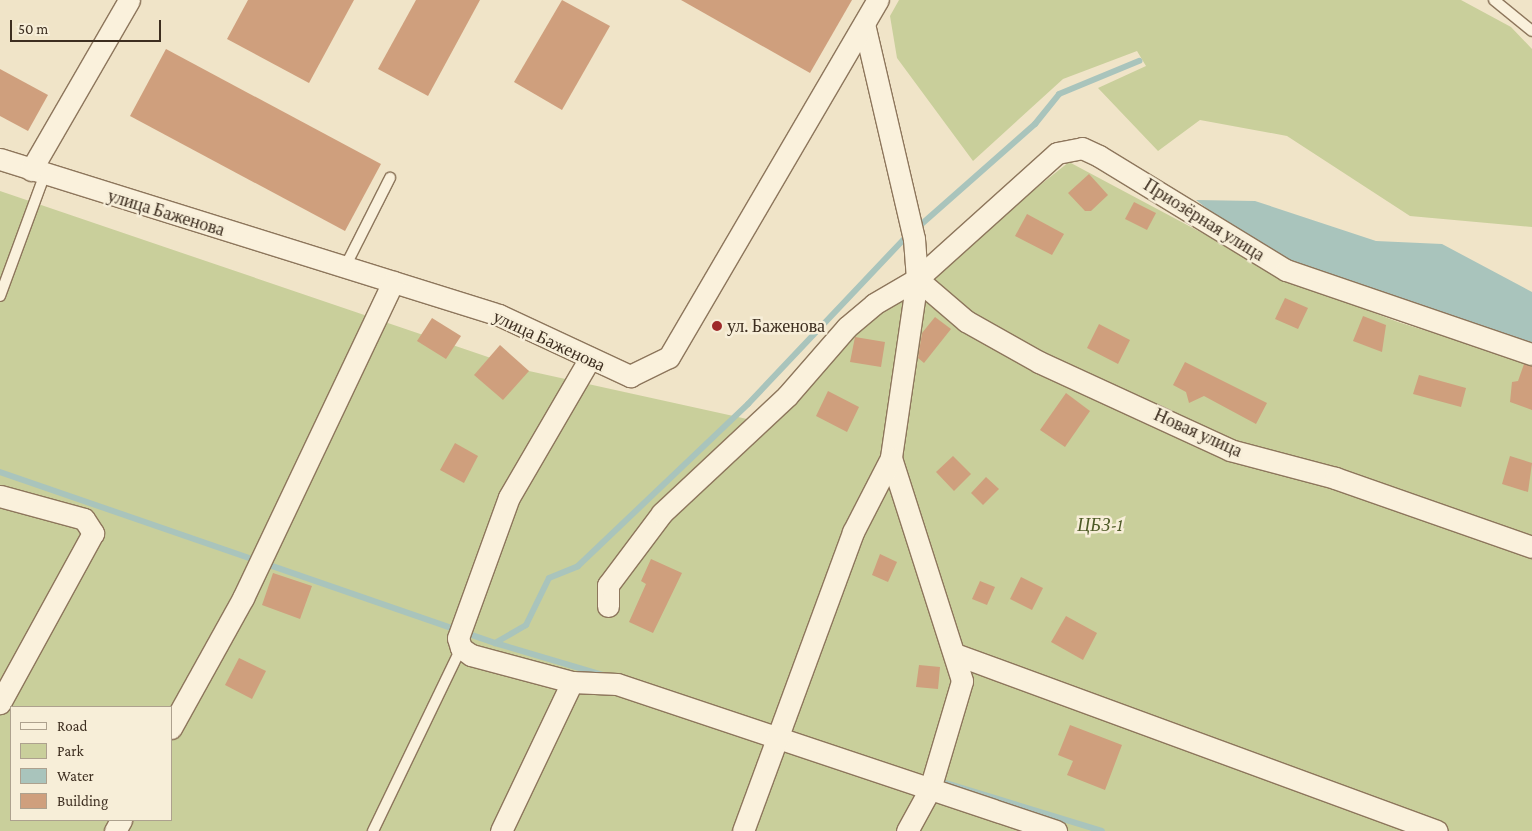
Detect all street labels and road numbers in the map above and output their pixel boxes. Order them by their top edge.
street label: Приозёрная улица [1140,174,1268,266]
street label: улица Баженова [105,185,227,241]
street label: улица Баженова [490,306,608,376]
street label: Новая улица [1151,404,1245,462]

